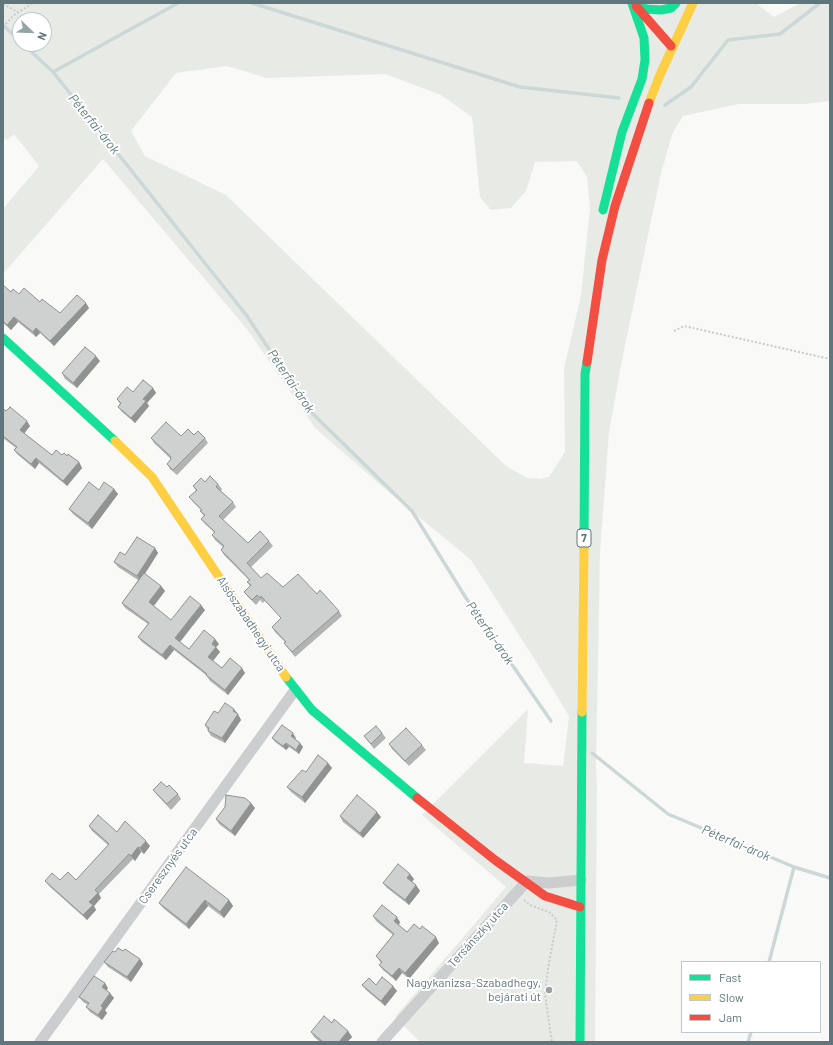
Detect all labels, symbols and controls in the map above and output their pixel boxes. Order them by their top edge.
north arrow [12,12,52,52]
text: N [35,31,50,42]
water label: Péterfai-árok [65,91,123,157]
water label: Péterfai-árok [264,346,318,416]
road number: 7 [577,529,591,547]
street label: Alsószabadhegyi utca [214,574,288,674]
water label: Péterfai-árok [463,599,517,667]
water label: Péterfai-árok [699,822,773,864]
street label: Cseresznyés utca [136,825,200,907]
street label: Tersánszky utca [445,899,511,971]
legend [681,961,821,1033]
text: Fast [719,970,742,984]
place label: Nagykanizsa-Szabadhegy, bejárati út [406,976,541,1004]
marker: Nagykanizsa-Szabadhegy, bejárati út [544,985,554,995]
text: Slow [719,990,744,1004]
text: Jam [719,1010,742,1024]

